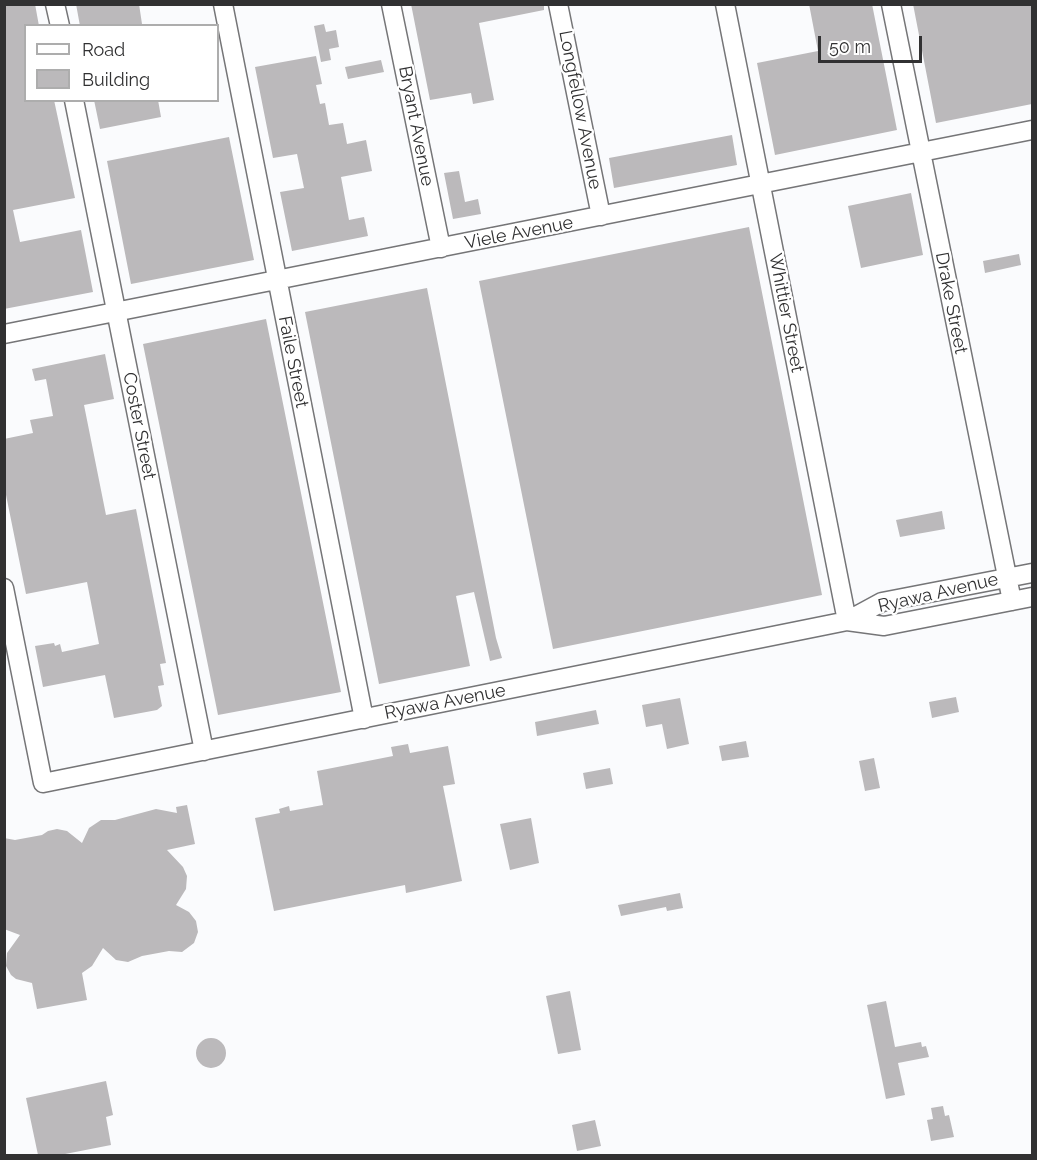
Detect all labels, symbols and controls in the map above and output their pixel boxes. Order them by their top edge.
legend [24,24,219,102]
scale bar [821,24,924,62]
street label: Longfellow Avenue [554,29,606,191]
text: 50 m [829,36,871,57]
text: Road [82,39,125,60]
street label: Bryant Avenue [394,64,438,188]
text: Building [82,69,150,90]
street label: Viele Avenue [463,212,575,254]
street label: Drake Street [931,250,971,356]
street label: Whittier Street [764,252,808,374]
street label: Faile Street [274,314,312,410]
street label: Coster Street [118,370,160,482]
street label: Ryawa Avenue [876,569,1000,617]
street label: Ryawa Avenue [383,680,507,724]

